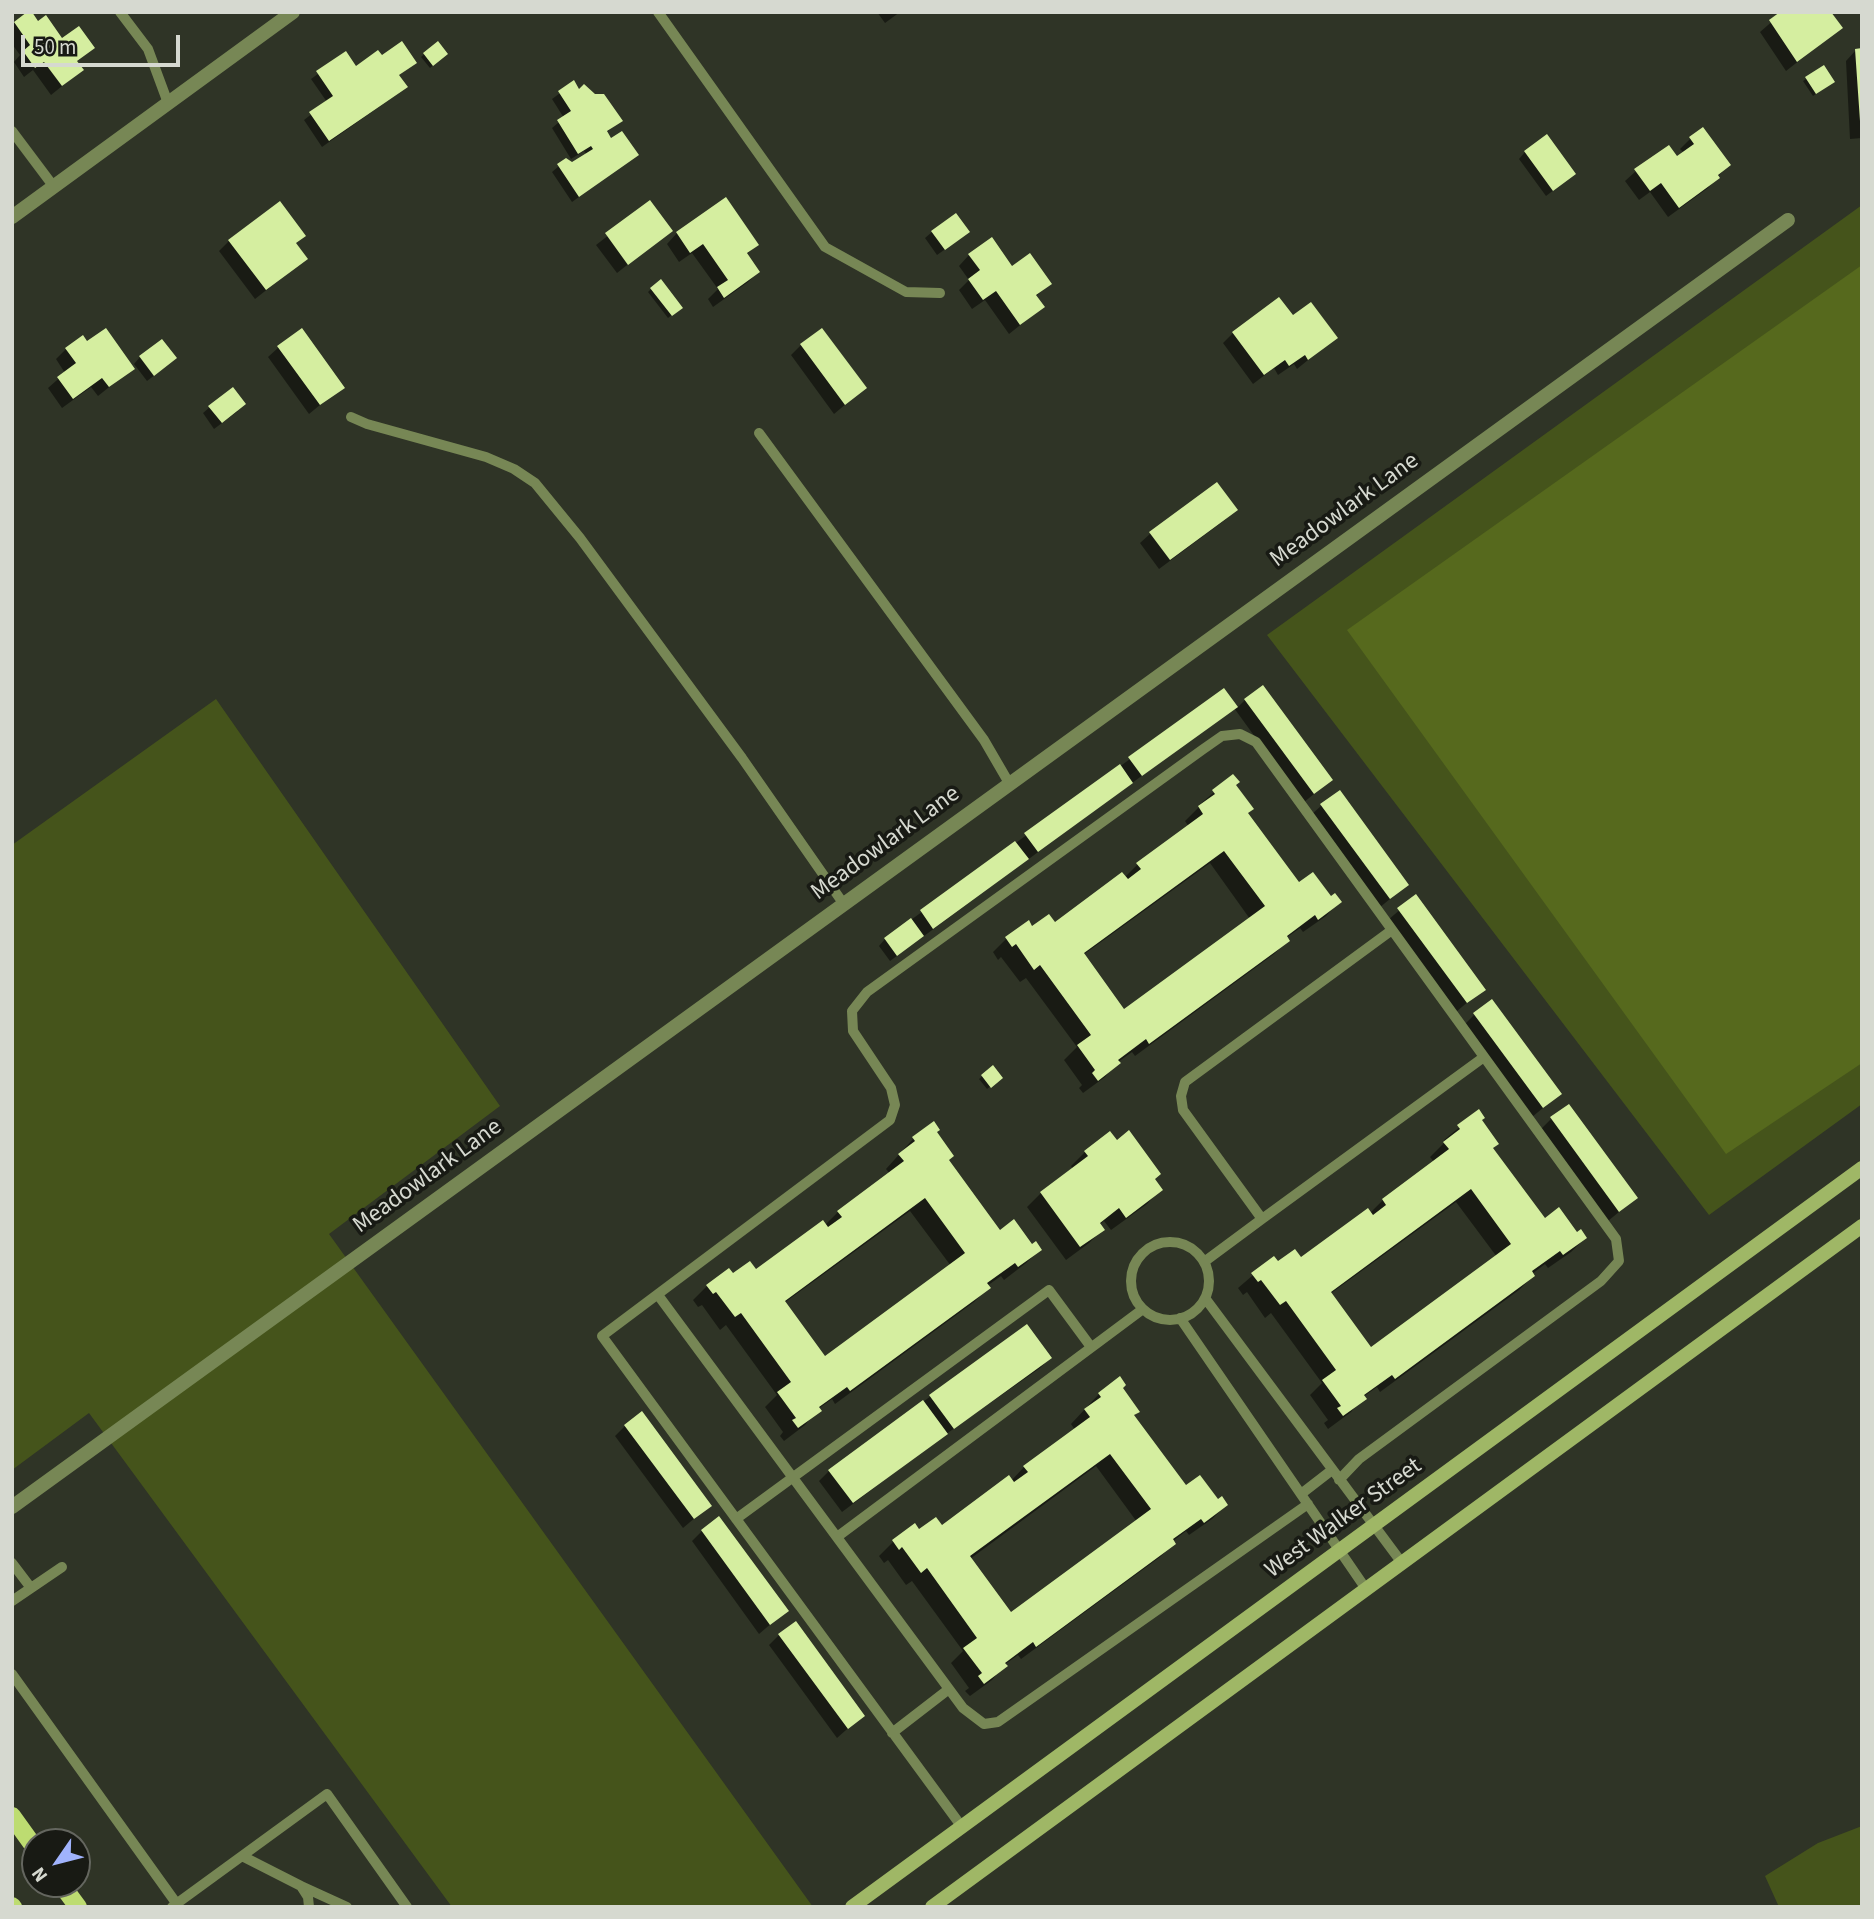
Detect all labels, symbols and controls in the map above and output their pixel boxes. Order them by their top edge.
scale bar [24,21,184,65]
text: 50 m [34,32,76,62]
street label: Meadowlark Lane [1265,447,1425,575]
street label: Meadowlark Lane [806,780,966,908]
street label: Meadowlark Lane [348,1113,508,1241]
street label: West Walker Street [1260,1453,1428,1585]
north arrow [21,1828,91,1898]
text: N [25,1861,55,1887]

